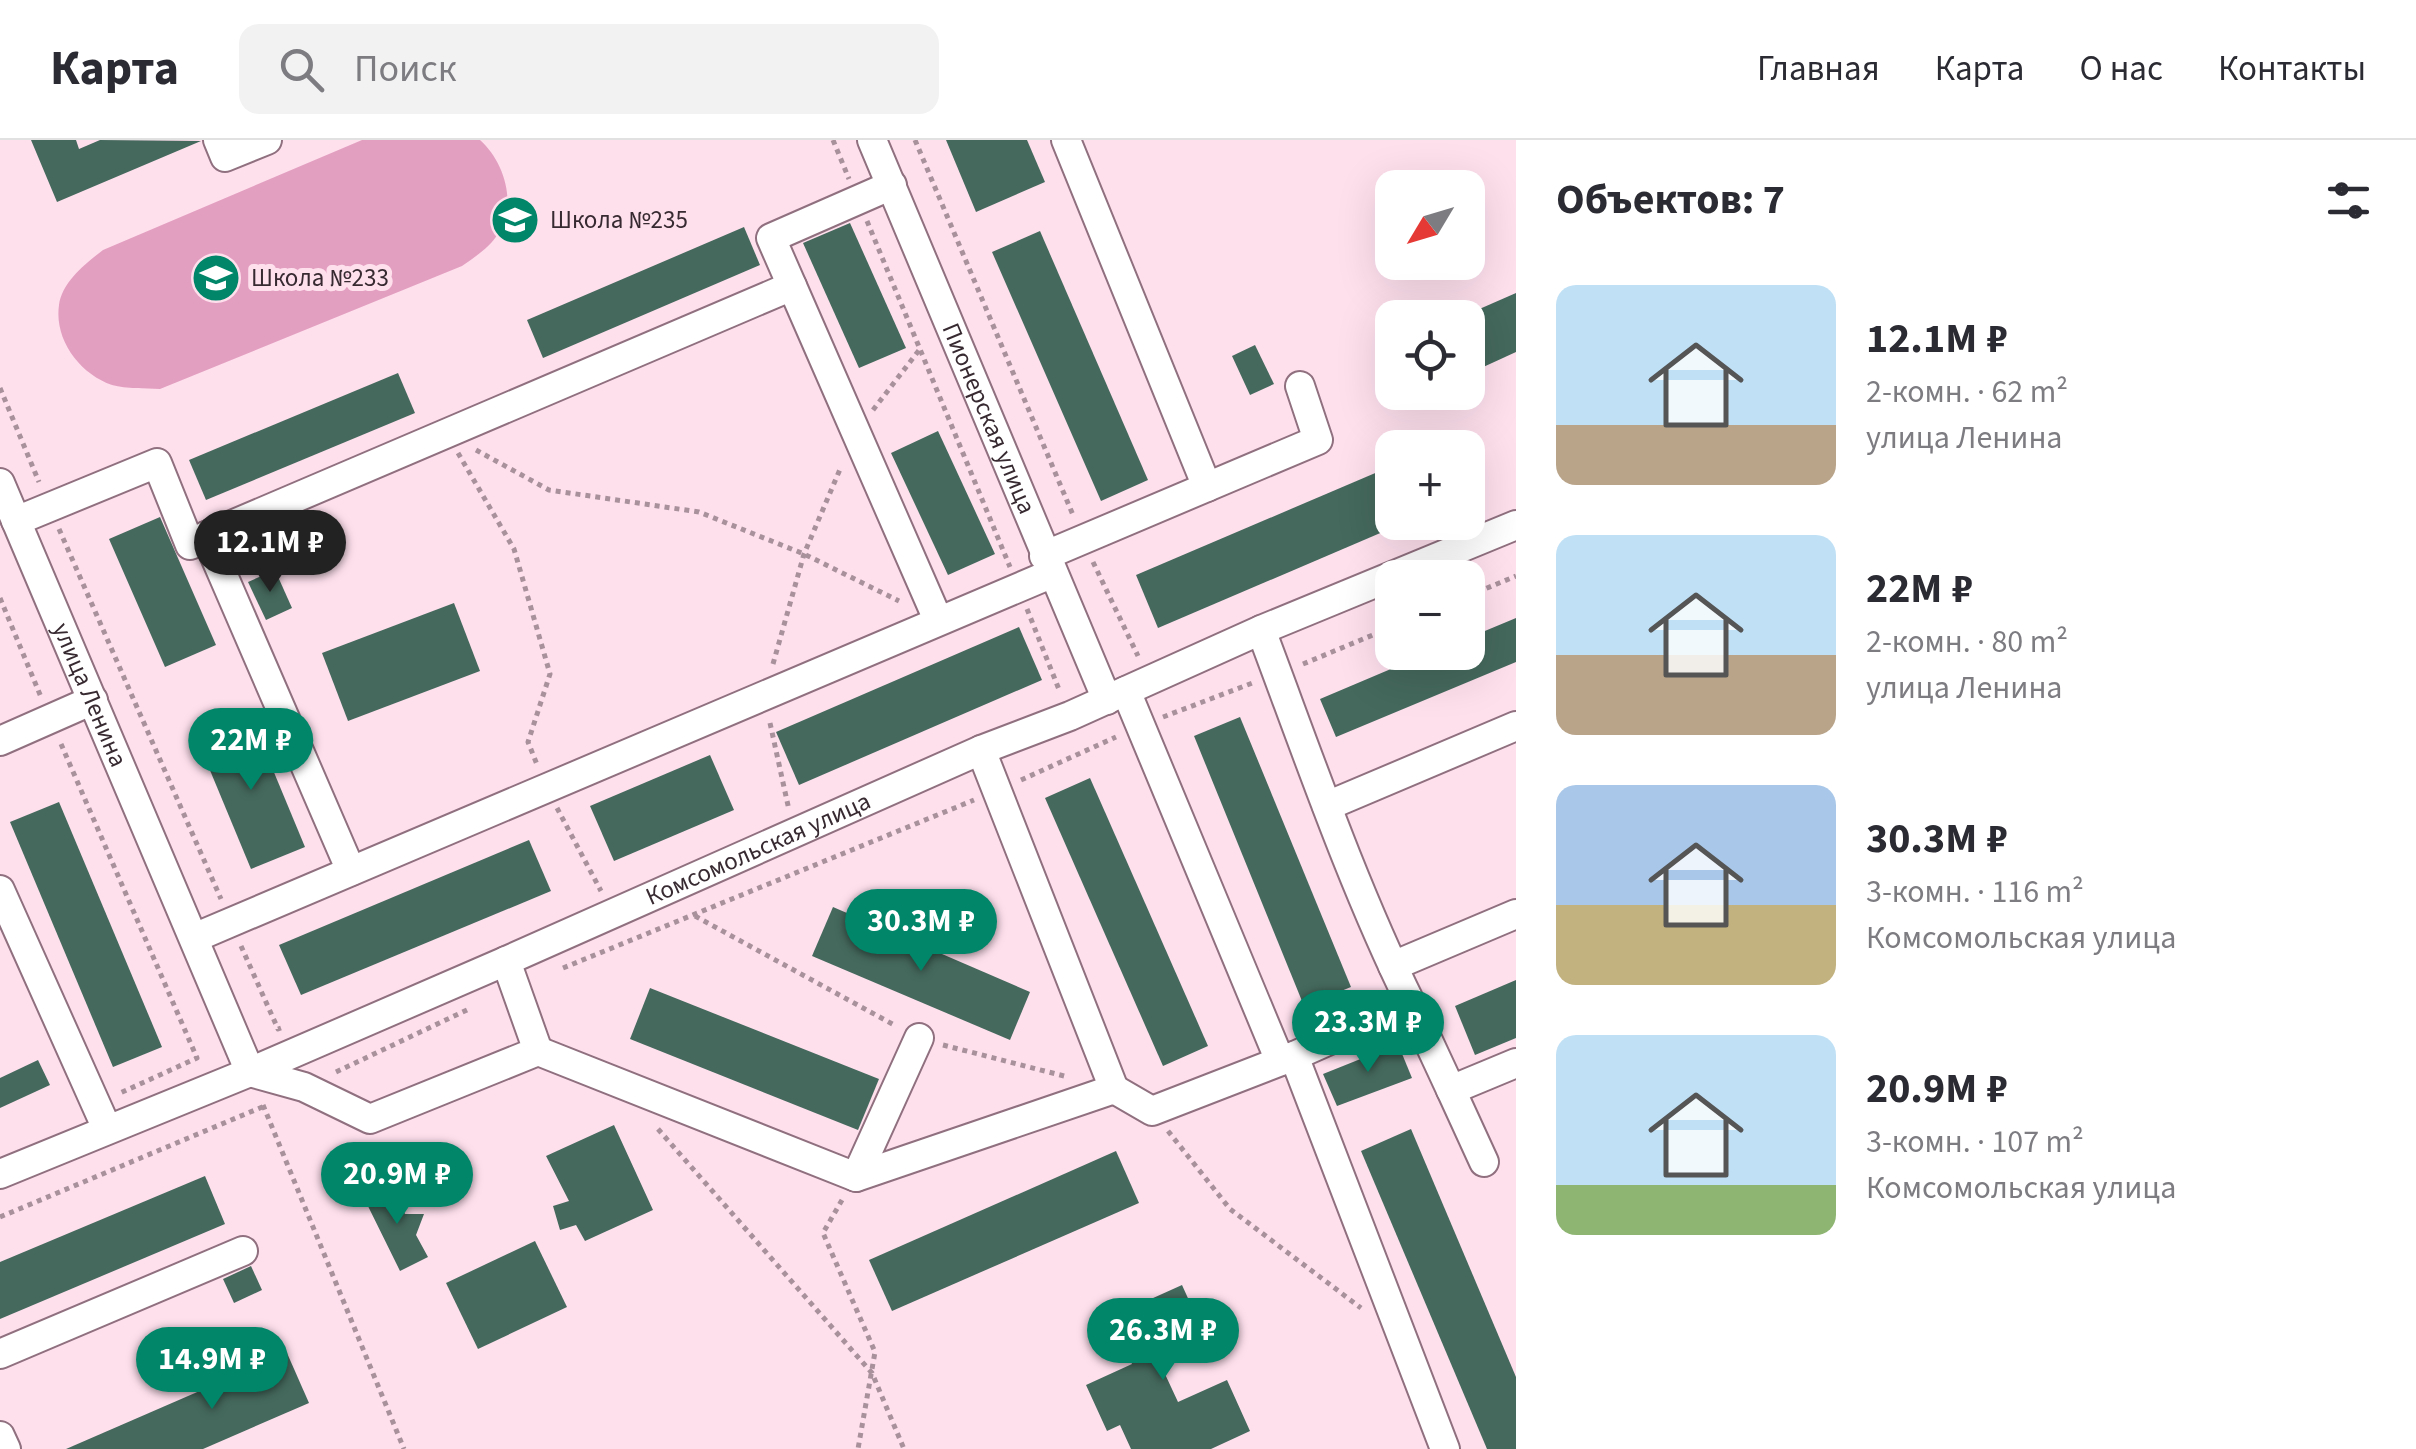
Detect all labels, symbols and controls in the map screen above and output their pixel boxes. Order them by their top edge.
search box [239,24,939,114]
text: Карта [50,35,179,103]
icon: search [274,42,329,97]
text: Поиск [354,42,457,96]
text: Главная [1757,44,1880,94]
text: Карта [1935,44,2024,94]
text: О нас [2079,44,2163,94]
text: Контакты [2218,44,2366,94]
north arrow [1375,170,1485,280]
map controls [1375,170,1485,670]
text: Объектов: 7 [1556,170,1785,230]
icon: filters [2321,173,2376,228]
school or university icon: Школа №235 [489,194,541,246]
place label: Школа №235 [550,202,688,238]
school or university icon: Школа №233 [190,252,242,304]
place label: Школа №233 [251,260,389,296]
button: locate [1375,300,1485,410]
text: 12.1M ₽ [1866,309,2008,369]
street label: Пионерская улица [933,318,1045,519]
icon: home [1636,325,1756,445]
text: 2-комн. · 62 m² [1866,369,2068,415]
text: улица Ленина [1866,415,2063,461]
button: + [1375,430,1485,540]
pin: 12.1M ₽ [178,510,362,595]
text: 12.1M ₽ [216,519,324,565]
text: 22M ₽ [1866,559,1973,619]
button: − [1375,560,1485,670]
icon: home [1636,575,1756,695]
street label: улица Ленина [43,617,136,772]
text: 2-комн. · 80 m² [1866,619,2068,665]
text: улица Ленина [1866,665,2063,711]
pin: 22M ₽ [181,708,321,793]
text: 22M ₽ [210,717,292,763]
street label: Комсомольская улица [640,783,876,915]
text: 30.3M ₽ [1866,809,2008,869]
icon: home [1636,825,1756,945]
text: 3-комн. · 116 m² [1866,869,2084,915]
pin: 30.3M ₽ [829,889,1013,974]
text: 30.3M ₽ [867,898,975,944]
text: Комсомольская улица [1866,915,2176,961]
pin: 23.3M ₽ [1276,990,1460,1075]
text: 23.3M ₽ [1314,999,1422,1045]
text: 20.9M ₽ [1866,1059,2008,1119]
icon: home [1636,1075,1756,1195]
text: 3-комн. · 107 m² [1866,1119,2084,1165]
pin: 20.9M ₽ [305,1142,489,1227]
text: 20.9M ₽ [343,1151,451,1197]
text: Комсомольская улица [1866,1165,2176,1211]
pin: 26.3M ₽ [1071,1298,1255,1383]
text: 26.3M ₽ [1109,1307,1217,1353]
pin: 14.9M ₽ [120,1327,304,1412]
text: 14.9M ₽ [158,1336,266,1382]

